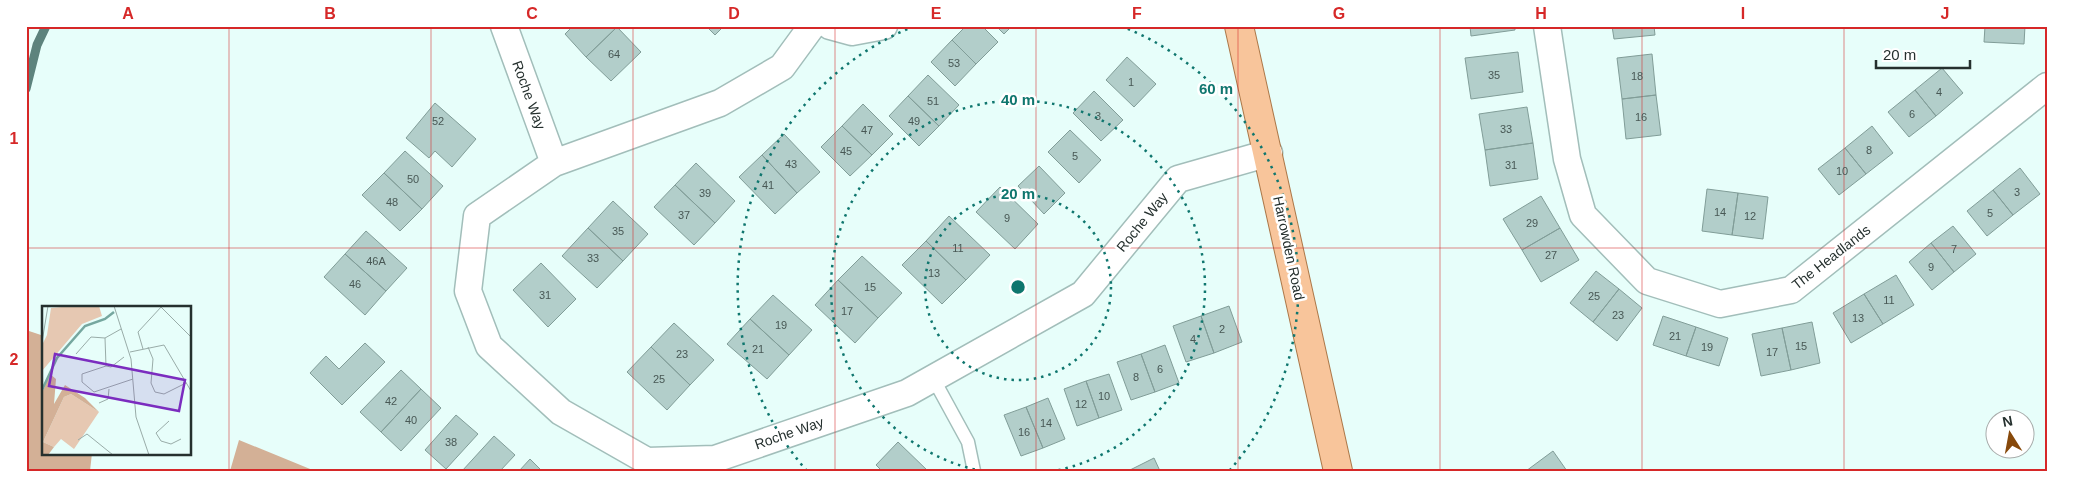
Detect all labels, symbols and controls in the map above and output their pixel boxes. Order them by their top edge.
text: A [122,5,134,22]
text: B [324,5,336,22]
text: C [526,5,538,22]
text: D [728,5,740,22]
text: E [931,5,942,22]
text: F [1132,5,1142,22]
text: G [1333,5,1345,22]
text: H [1535,5,1547,22]
text: I [1741,5,1745,22]
text: J [1941,5,1949,22]
scale bar [1876,38,1969,70]
text: 20 m [1883,46,1916,63]
house number: 64 [608,48,620,60]
house number: 53 [948,57,960,69]
street label: Roche Way [509,59,549,131]
house number: 35 [1488,69,1500,81]
house number: 18 [1631,70,1643,82]
house number: 1 [1128,76,1134,88]
text: 60 m [1199,80,1233,97]
house number: 4 [1936,86,1942,98]
text: 40 m [1001,91,1035,108]
house number: 51 [927,95,939,107]
house number: 6 [1909,108,1915,120]
house number: 3 [1095,110,1101,122]
house number: 16 [1635,111,1647,123]
house number: 52 [432,115,444,127]
house number: 49 [908,115,920,127]
house number: 33 [1500,123,1512,135]
house number: 47 [861,124,873,136]
text: 1 [10,130,19,147]
house number: 8 [1866,144,1872,156]
house number: 45 [840,145,852,157]
house number: 5 [1072,150,1078,162]
house number: 43 [785,158,797,170]
house number: 31 [1505,159,1517,171]
house number: 10 [1836,165,1848,177]
house number: 50 [407,173,419,185]
house number: 41 [762,179,774,191]
text: 20 m [1001,185,1035,202]
house number: 3 [2014,186,2020,198]
house number: 39 [699,187,711,199]
street label: Roche Way [1113,189,1171,255]
street label: Harrowden Road [1270,195,1308,301]
house number: 48 [386,196,398,208]
house number: 14 [1714,206,1726,218]
house number: 5 [1987,207,1993,219]
house number: 37 [678,209,690,221]
house number: 12 [1744,210,1756,222]
house number: 9 [1004,212,1010,224]
house number: 29 [1526,217,1538,229]
street label: The Headlands [1789,221,1873,293]
house number: 35 [612,225,624,237]
house number: 11 [952,242,964,254]
house number: 7 [1951,243,1957,255]
house number: 27 [1545,249,1557,261]
house number: 33 [587,252,599,264]
house number: 46A [366,255,386,267]
house number: 9 [1928,261,1934,273]
house number: 13 [928,267,940,279]
house number: 46 [349,278,361,290]
centre of rings [1009,278,1027,296]
house number: 15 [864,281,876,293]
house number: 31 [539,289,551,301]
house number: 25 [1588,290,1600,302]
house number: 11 [1883,294,1895,306]
house number: 17 [841,305,853,317]
inset map [42,306,191,454]
house number: 23 [1612,309,1624,321]
house number: 13 [1852,312,1864,324]
house number: 19 [775,319,787,331]
house number: 2 [1219,323,1225,335]
house number: 21 [1669,330,1681,342]
house number: 4 [1190,333,1196,345]
house number: 15 [1795,340,1807,352]
house number: 19 [1701,341,1713,353]
house number: 21 [752,343,764,355]
house number: 17 [1766,346,1778,358]
house number: 23 [676,348,688,360]
text: 2 [10,351,19,368]
house number: 6 [1157,363,1163,375]
house number: 8 [1133,371,1139,383]
house number: 25 [653,373,665,385]
house number: 10 [1098,390,1110,402]
house number: 42 [385,395,397,407]
house number: 12 [1075,398,1087,410]
north arrow [1986,410,2036,460]
text: N [2001,412,2014,430]
house number: 40 [405,414,417,426]
street label: Roche Way [752,414,826,452]
house number: 14 [1040,417,1052,429]
house number: 16 [1018,426,1030,438]
house number: 38 [445,436,457,448]

